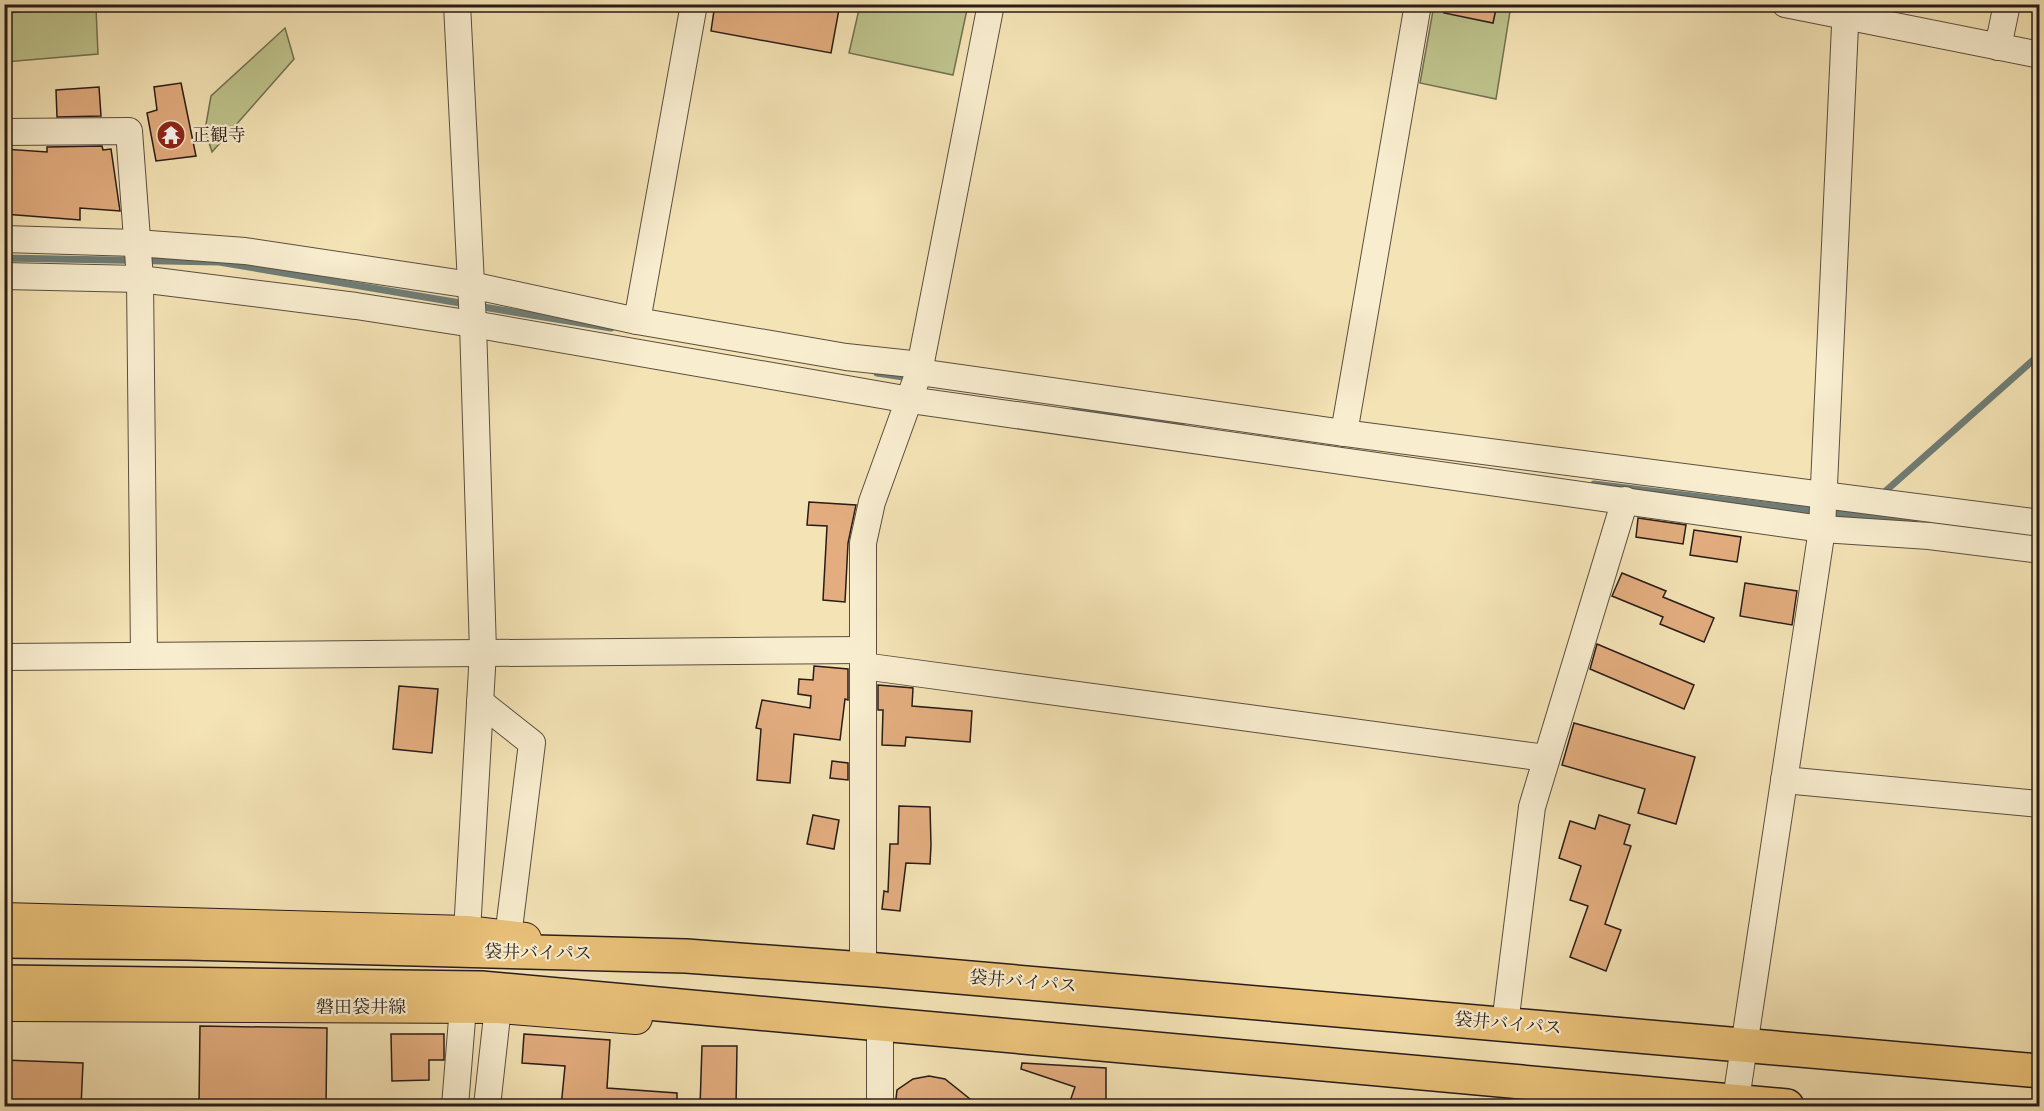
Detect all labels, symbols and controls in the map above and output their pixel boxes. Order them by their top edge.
temple icon: 正観寺 [155,119,187,151]
place label: 正観寺 [192,125,246,146]
street label: 袋井バイパス [484,942,592,964]
street label: 袋井バイパス [968,967,1078,997]
street label: 磐田袋井線 [316,997,406,1018]
street label: 袋井バイパス [1453,1009,1563,1039]

